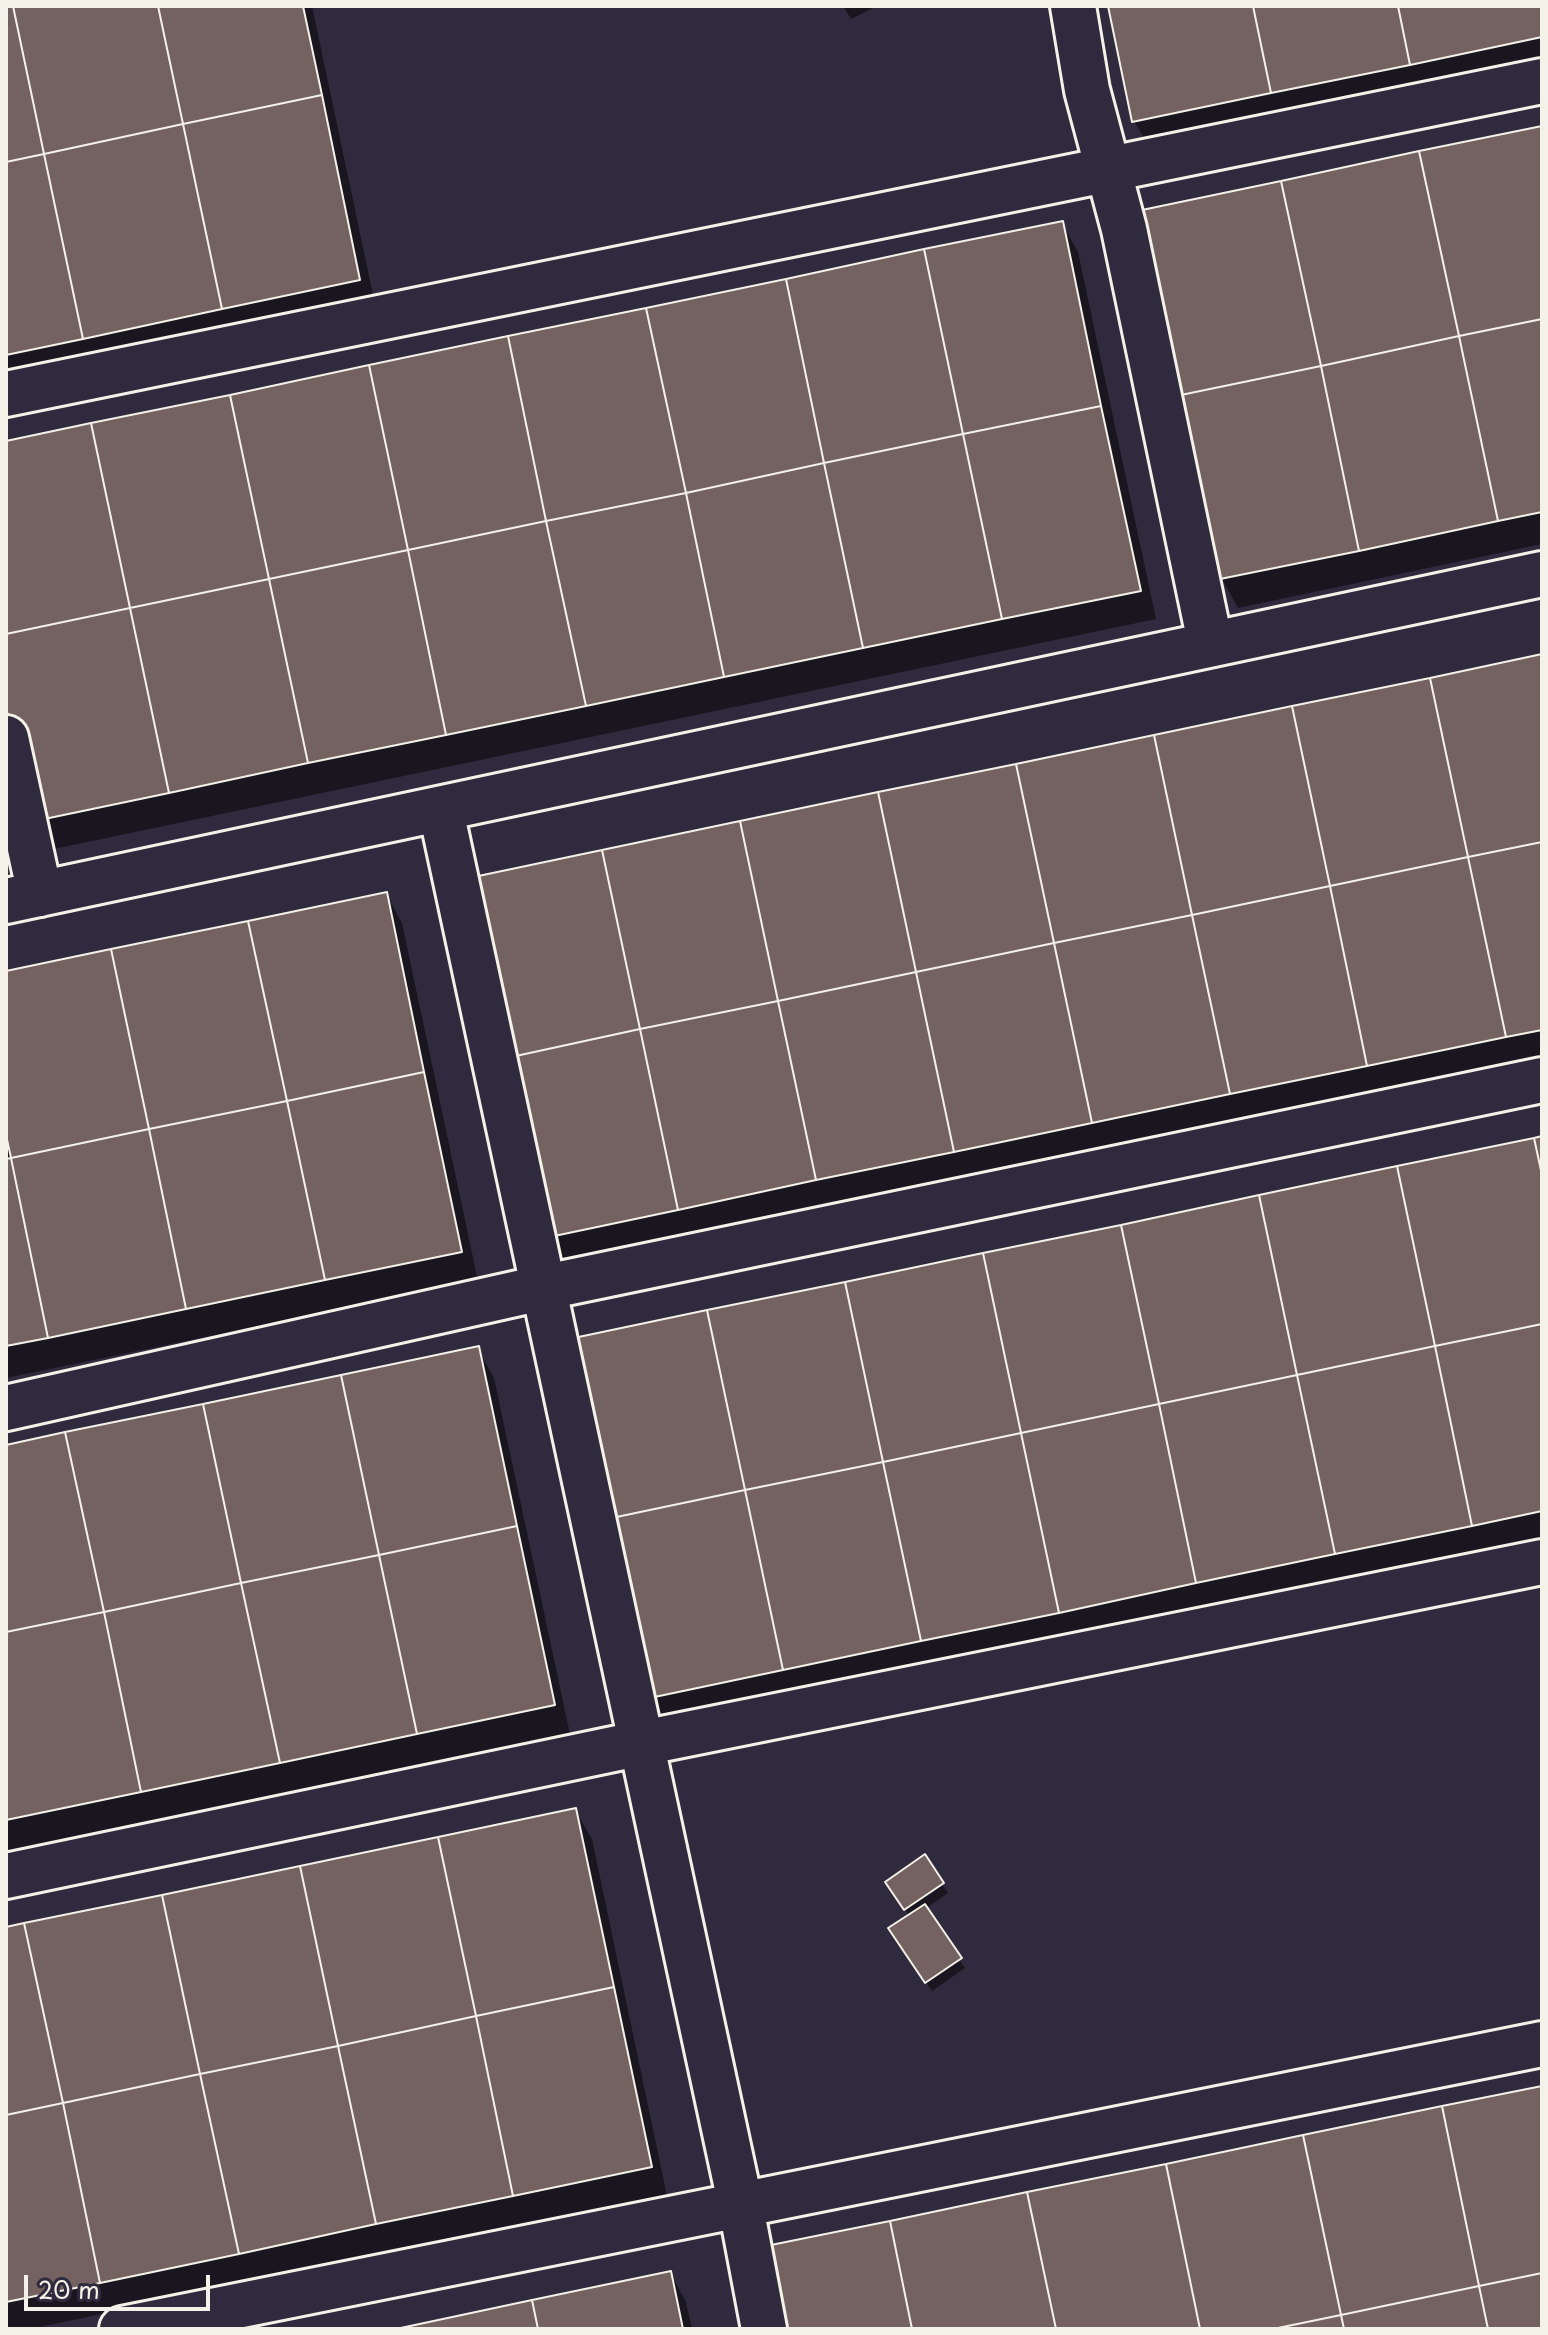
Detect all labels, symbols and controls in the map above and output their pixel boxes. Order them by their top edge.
scale bar [28,2259,214,2309]
text: 20 m [38,2271,100,2307]

